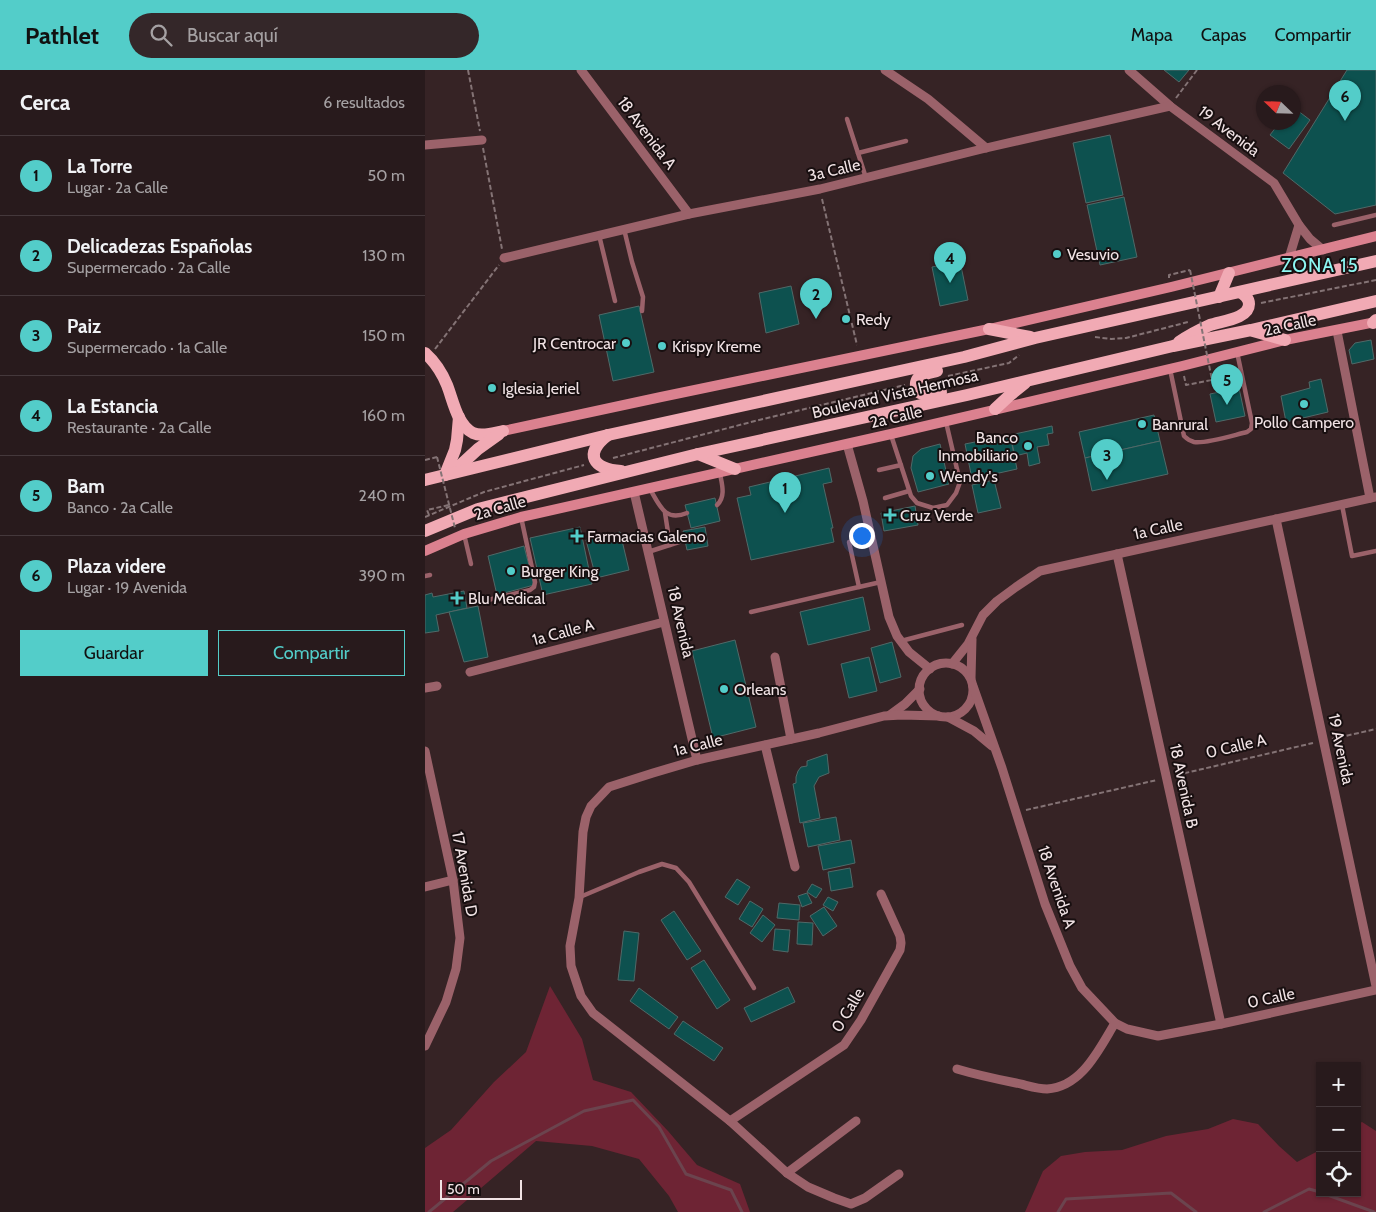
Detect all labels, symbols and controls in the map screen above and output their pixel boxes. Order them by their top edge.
search box [129,13,479,58]
text: Pathlet [25,21,99,50]
icon: search [147,21,175,49]
text: Buscar aquí [187,24,278,47]
text: Mapa [1131,24,1173,46]
text: Capas [1201,24,1247,46]
text: Compartir [1275,24,1351,46]
pin: 6 [1329,80,1361,121]
north arrow [1256,85,1301,130]
text: Cerca [20,90,70,115]
text: 6 resultados [323,93,405,112]
street label: 18 Avenida A [614,93,681,173]
street label: 19 Avenida [1195,102,1264,160]
text: La Torre [67,155,132,178]
street label: 3a Calle [806,155,862,185]
text: 1 [33,166,39,185]
text: 50 m [368,166,405,185]
text: Lugar · 2a Calle [67,178,168,197]
text: Delicadezas Españolas [67,235,252,258]
pin: 4 [934,242,966,283]
place label: Vesuvio [1067,245,1119,264]
text: 2 [32,246,40,265]
text: 130 m [362,246,405,265]
marker: Vesuvio [1051,248,1063,260]
district label: ZONA 15 [1281,254,1359,277]
text: Supermercado · 2a Calle [67,258,230,277]
pin: 2 [800,278,832,319]
place label: Redy [856,310,891,329]
street label: 2a Calle [1262,310,1318,340]
marker: Redy [840,313,852,325]
text: Paiz [67,315,101,338]
text: 3 [32,326,40,345]
text: 150 m [362,326,405,345]
place label: JR Centrocar [532,334,617,353]
marker: JR Centrocar [620,337,632,349]
place label: Krispy Kreme [672,337,761,356]
text: Supermercado · 1a Calle [67,338,227,357]
marker: Krispy Kreme [656,340,668,352]
pin: 5 [1211,364,1243,405]
street label: Boulevard Vista Hermosa [810,366,980,422]
place label: Iglesia Jeriel [502,379,580,398]
marker: Iglesia Jeriel [486,382,498,394]
text: La Estancia [67,395,158,418]
marker: Pollo Campero [1298,398,1310,410]
street label: 2a Calle [868,402,924,432]
text: 4 [31,406,41,425]
text: 160 m [362,406,405,425]
place label: Pollo Campero [1254,413,1354,432]
place label: Banrural [1152,415,1208,434]
text: Restaurante · 2a Calle [67,418,211,437]
marker: Banrural [1136,418,1148,430]
place label: Banco Inmobiliario [938,428,1018,465]
pin: 3 [1091,439,1123,480]
marker: Banco Inmobiliario [1022,440,1034,452]
place label: Wendy's [940,467,998,486]
marker: Wendy's [924,470,936,482]
pin: 1 [769,472,801,513]
text: Bam [67,475,105,498]
text: 5 [32,486,40,505]
text: 240 m [359,486,405,505]
street label: 2a Calle [472,492,528,524]
text: Banco · 2a Calle [67,498,173,517]
place label: Cruz Verde [900,506,973,525]
marker: Cruz Verde [884,509,896,521]
street label: 1a Calle [1132,515,1184,543]
your location [849,523,875,549]
place label: Farmacias Galeno [587,527,706,546]
marker: Farmacias Galeno [571,530,583,542]
text: Plaza videre [67,555,166,578]
place label: Burger King [521,562,599,581]
marker: Burger King [505,565,517,577]
text: 6 [32,566,41,585]
text: 390 m [358,566,405,585]
text: Lugar · 19 Avenida [67,578,187,597]
street label: 18 Avenida [664,584,698,660]
place label: Blu Medical [468,589,545,608]
marker: Blu Medical [450,591,464,605]
street label: 1a Calle A [530,615,596,649]
button: Guardar [20,630,208,676]
button: Compartir [218,630,405,676]
place label: Orleans [734,680,787,699]
marker: Orleans [718,683,730,695]
street label: 19 Avenida [1324,712,1358,787]
street label: 1a Calle [672,730,724,760]
street label: 0 Calle A [1204,730,1268,762]
street label: 18 Avenida B [1166,742,1202,830]
street label: 17 Avenida D [448,830,482,918]
street label: 18 Avenida A [1034,843,1080,931]
street label: 0 Calle [1246,984,1296,1012]
street label: 0 Calle [828,985,868,1035]
map controls [1316,1062,1361,1197]
button: + [1316,1062,1361,1107]
button: − [1316,1107,1361,1152]
button: locate [1316,1152,1361,1197]
scale bar [440,1177,523,1200]
text: 50 m [447,1180,480,1198]

